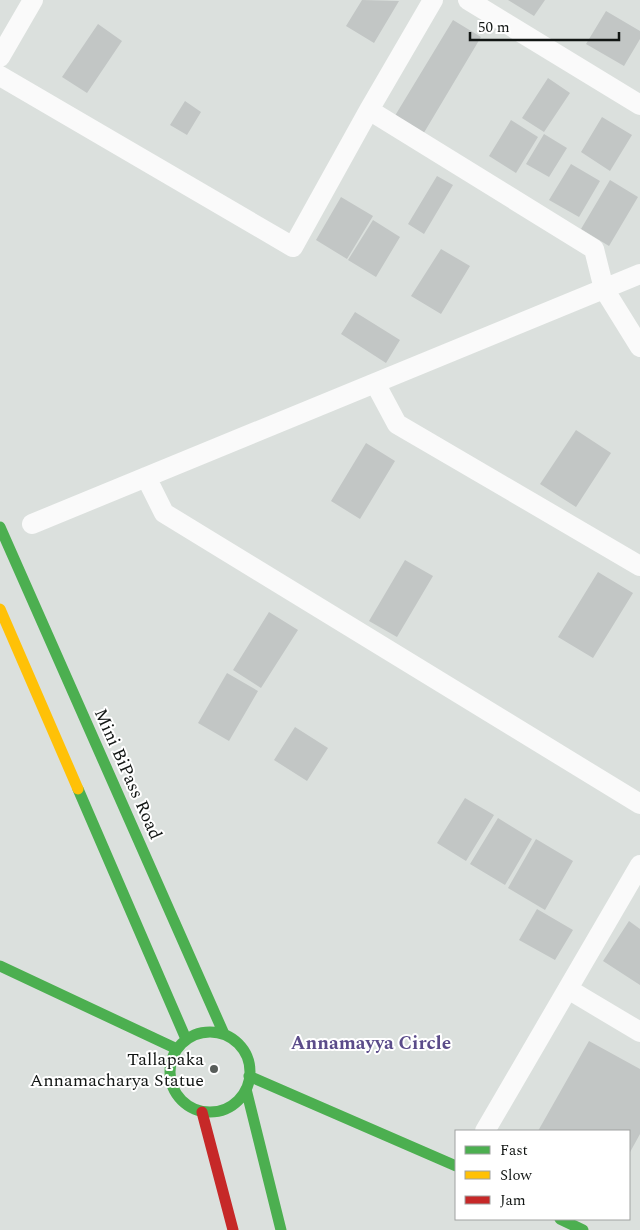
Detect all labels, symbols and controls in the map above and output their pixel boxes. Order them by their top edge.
scale bar [470,10,619,42]
text: 50 m [478,16,510,39]
street label: Mini BiPass Road [87,704,169,844]
district label: Annamayya Circle [291,1029,451,1058]
place label: Tallapaka Annamacharya Statue [30,1046,204,1094]
marker: Tallapaka Annamacharya Statue [208,1063,220,1075]
legend [455,1130,630,1220]
text: Fast [500,1139,528,1162]
text: Slow [500,1164,532,1187]
text: Jam [500,1189,526,1212]

